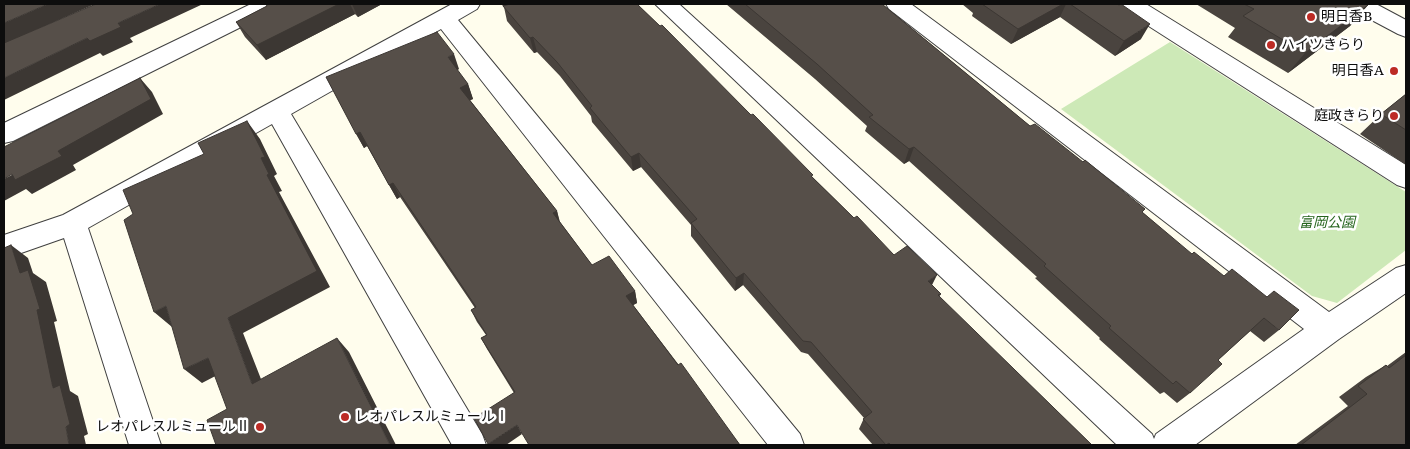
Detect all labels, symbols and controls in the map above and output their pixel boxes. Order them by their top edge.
place label: 明日香B [1321,9,1372,25]
marker: 明日香B [1305,11,1317,23]
place label: ハイツきらり [1281,37,1365,53]
marker: ハイツきらり [1265,39,1277,51]
place label: 明日香A [1332,63,1384,79]
marker: 明日香A [1388,65,1400,77]
place label: 庭政きらり [1314,108,1384,124]
marker: 庭政きらり [1388,110,1400,122]
park label: 富岡公園 [1299,215,1355,231]
place label: レオパレスルミュールⅠ [355,409,509,425]
marker: レオパレスルミュールⅠ [339,411,351,423]
place label: レオパレスルミュールⅡ [96,419,250,435]
marker: レオパレスルミュールⅡ [254,421,266,433]

